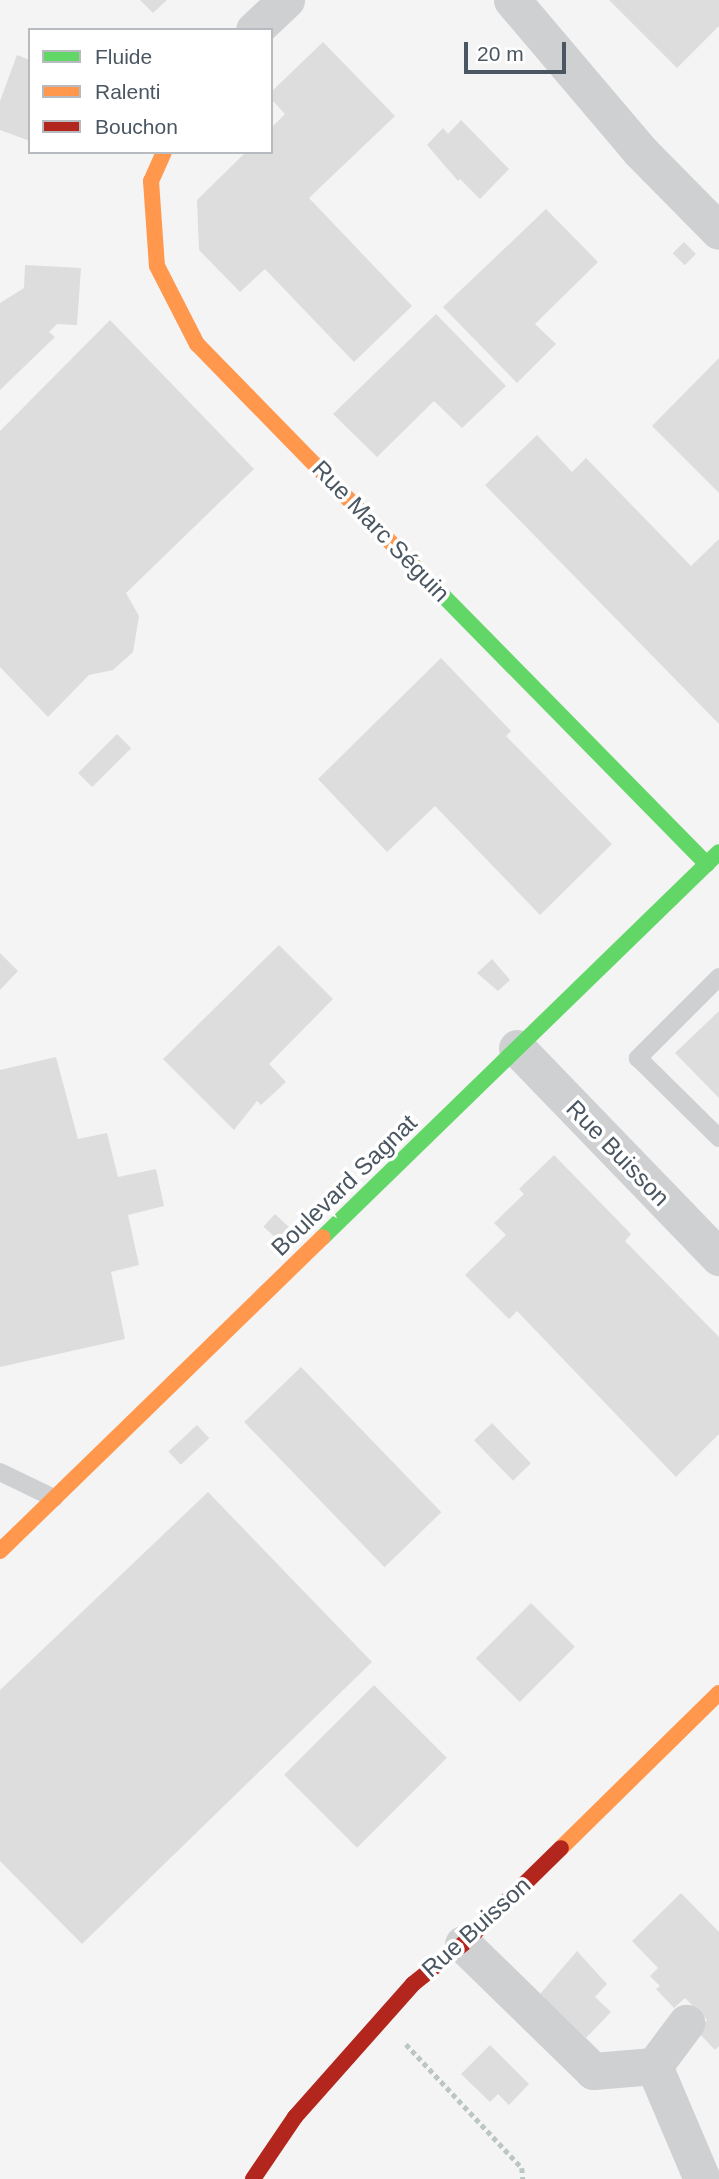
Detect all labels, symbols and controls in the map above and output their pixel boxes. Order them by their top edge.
legend [28,28,273,154]
scale bar [467,28,568,72]
text: 20 m [477,42,524,65]
text: Fluide [95,45,152,68]
text: Ralenti [95,80,160,103]
text: Bouchon [95,115,178,138]
street label: Rue Marc Séguin [306,454,456,608]
street label: Rue Buisson [560,1094,676,1212]
street label: Boulevard Sagnat [265,1108,423,1262]
street label: Rue Buisson [416,1871,536,1983]

